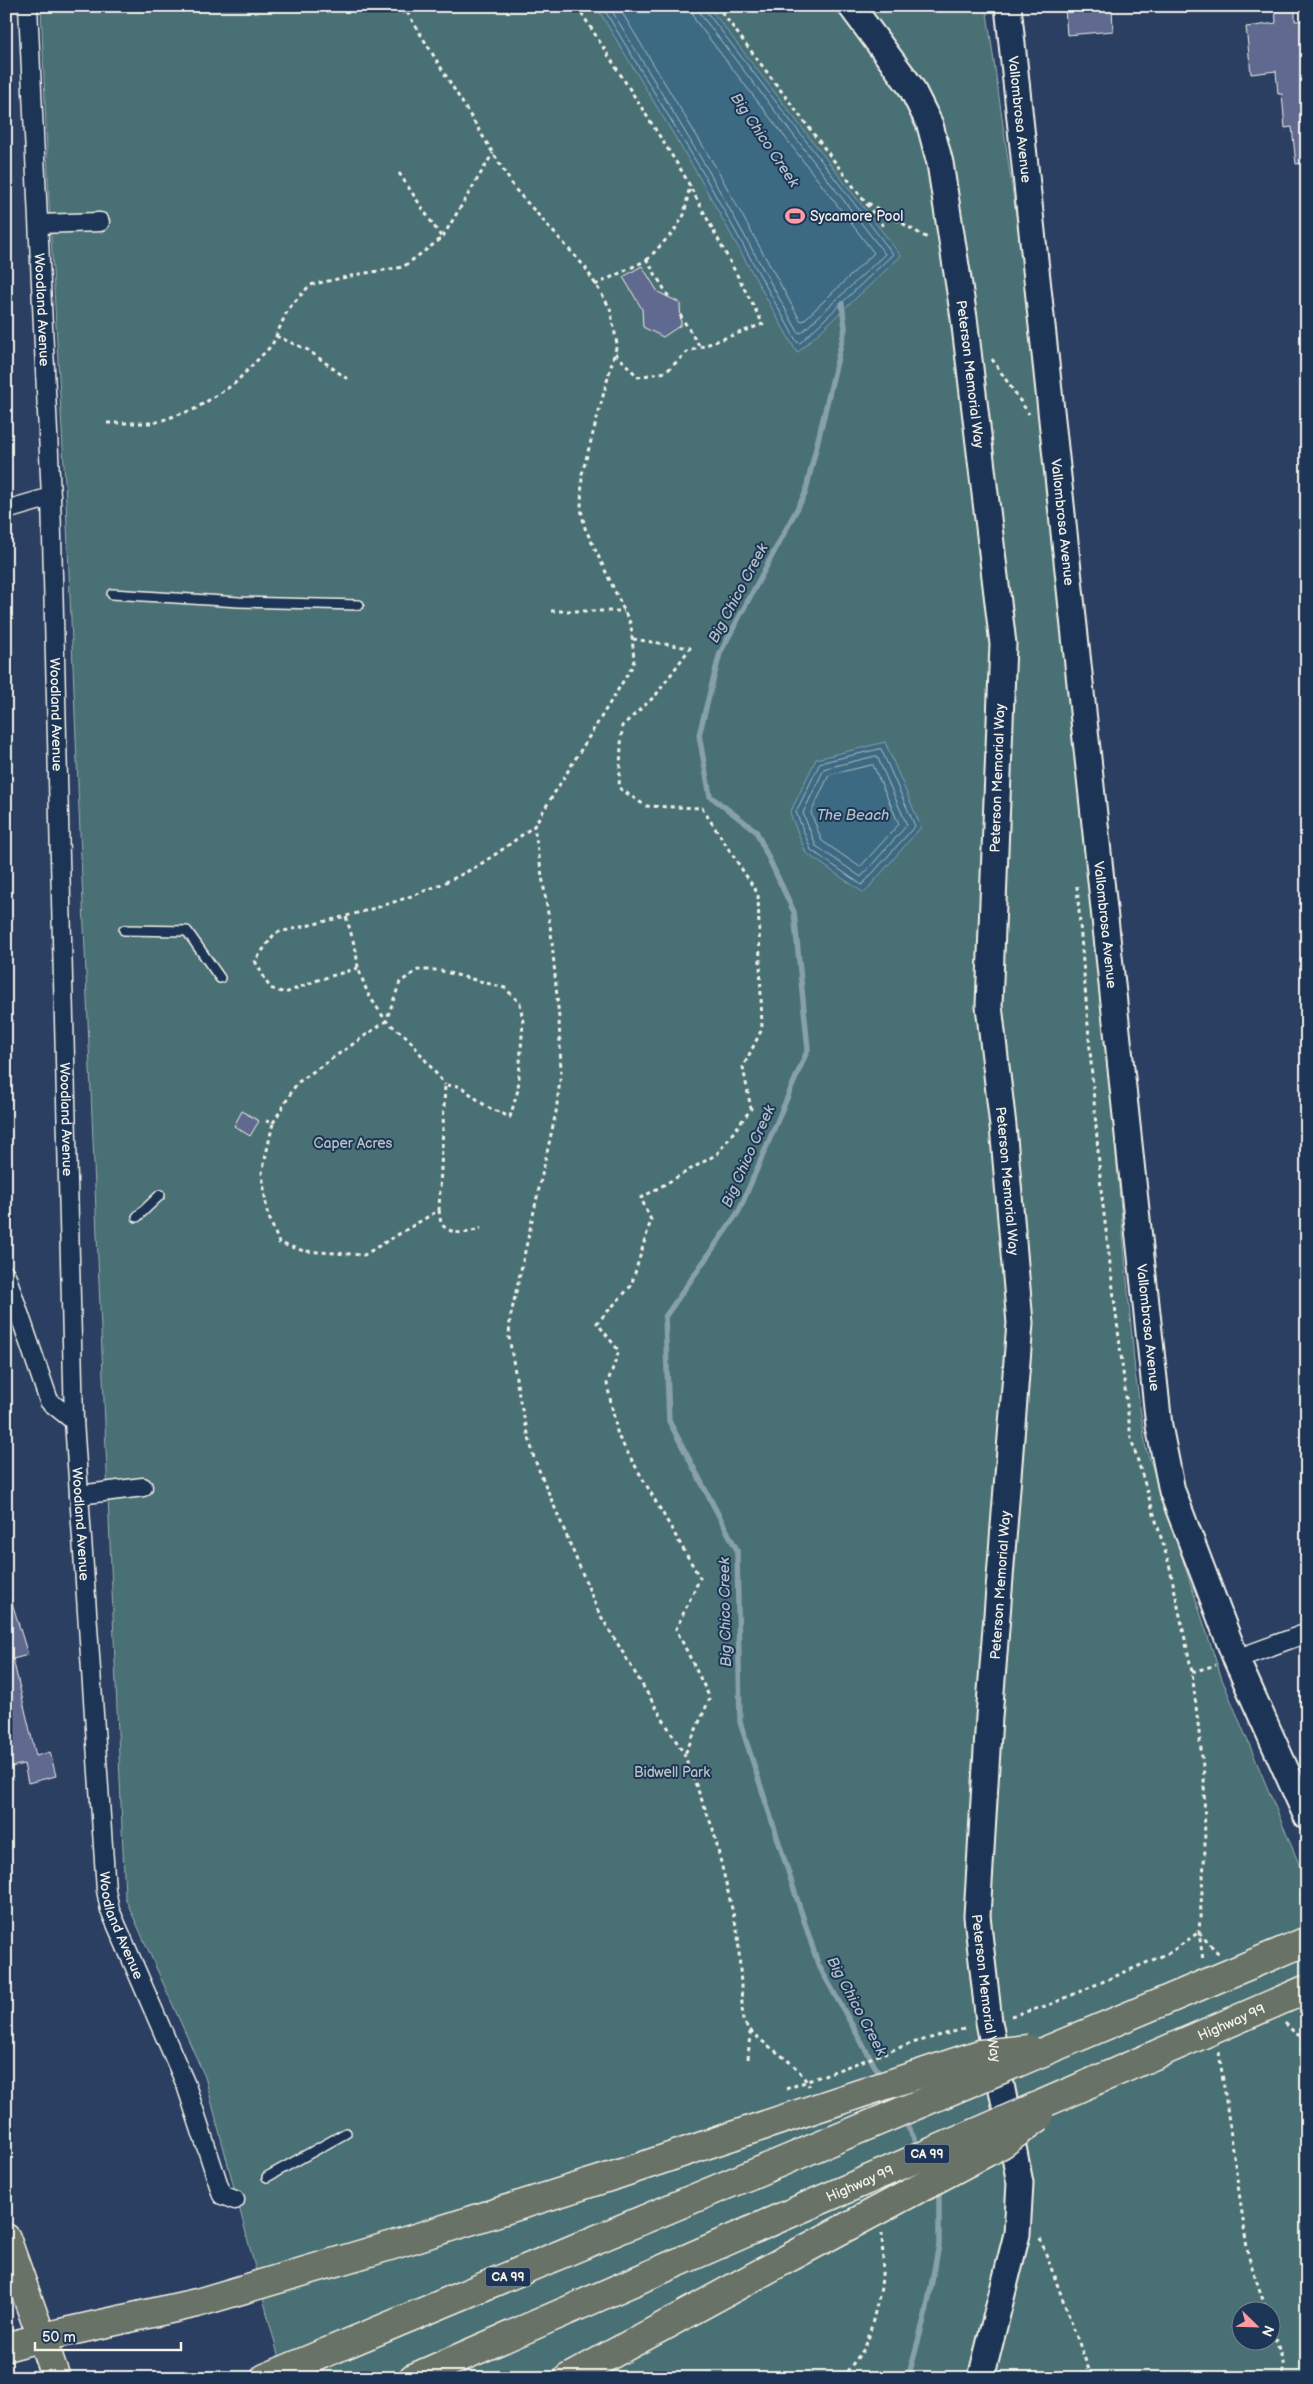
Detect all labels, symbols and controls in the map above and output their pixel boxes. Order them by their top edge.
street label: Vallombrosa Avenue [1004,55,1035,184]
water label: Big Chico Creek [726,89,803,192]
sports icon: Sycamore Pool [784,205,806,227]
place label: Sycamore Pool [810,208,903,225]
street label: Woodland Avenue [31,253,53,367]
street label: Peterson Memorial Way [952,299,988,450]
street label: Vallombrosa Avenue [1047,458,1078,587]
water label: Big Chico Creek [704,540,773,646]
street label: Woodland Avenue [46,657,66,771]
street label: Peterson Memorial Way [986,703,1009,853]
water label: The Beach [817,806,889,825]
street label: Vallombrosa Avenue [1090,861,1120,989]
street label: Woodland Avenue [56,1062,76,1176]
water label: Big Chico Creek [717,1102,780,1210]
street label: Peterson Memorial Way [992,1106,1022,1257]
park label: Caper Acres [314,1135,392,1152]
street label: Vallombrosa Avenue [1133,1263,1163,1392]
street label: Woodland Avenue [68,1467,93,1581]
street label: Peterson Memorial Way [987,1509,1014,1660]
water label: Big Chico Creek [715,1556,736,1667]
park label: Bidwell Park [634,1764,710,1781]
street label: Woodland Avenue [96,1871,147,1982]
street label: Peterson Memorial Way [968,1913,1005,2064]
water label: Big Chico Creek [822,1953,891,2060]
street label: Highway 99 [1195,2000,1268,2044]
road number: CA 99 [904,2144,950,2164]
street label: Highway 99 [824,2162,896,2206]
road number: CA 99 [486,2268,530,2286]
north arrow [1230,2302,1280,2352]
scale bar [35,2319,181,2351]
text: N [1258,2323,1277,2339]
text: 50 m [42,2328,76,2347]

